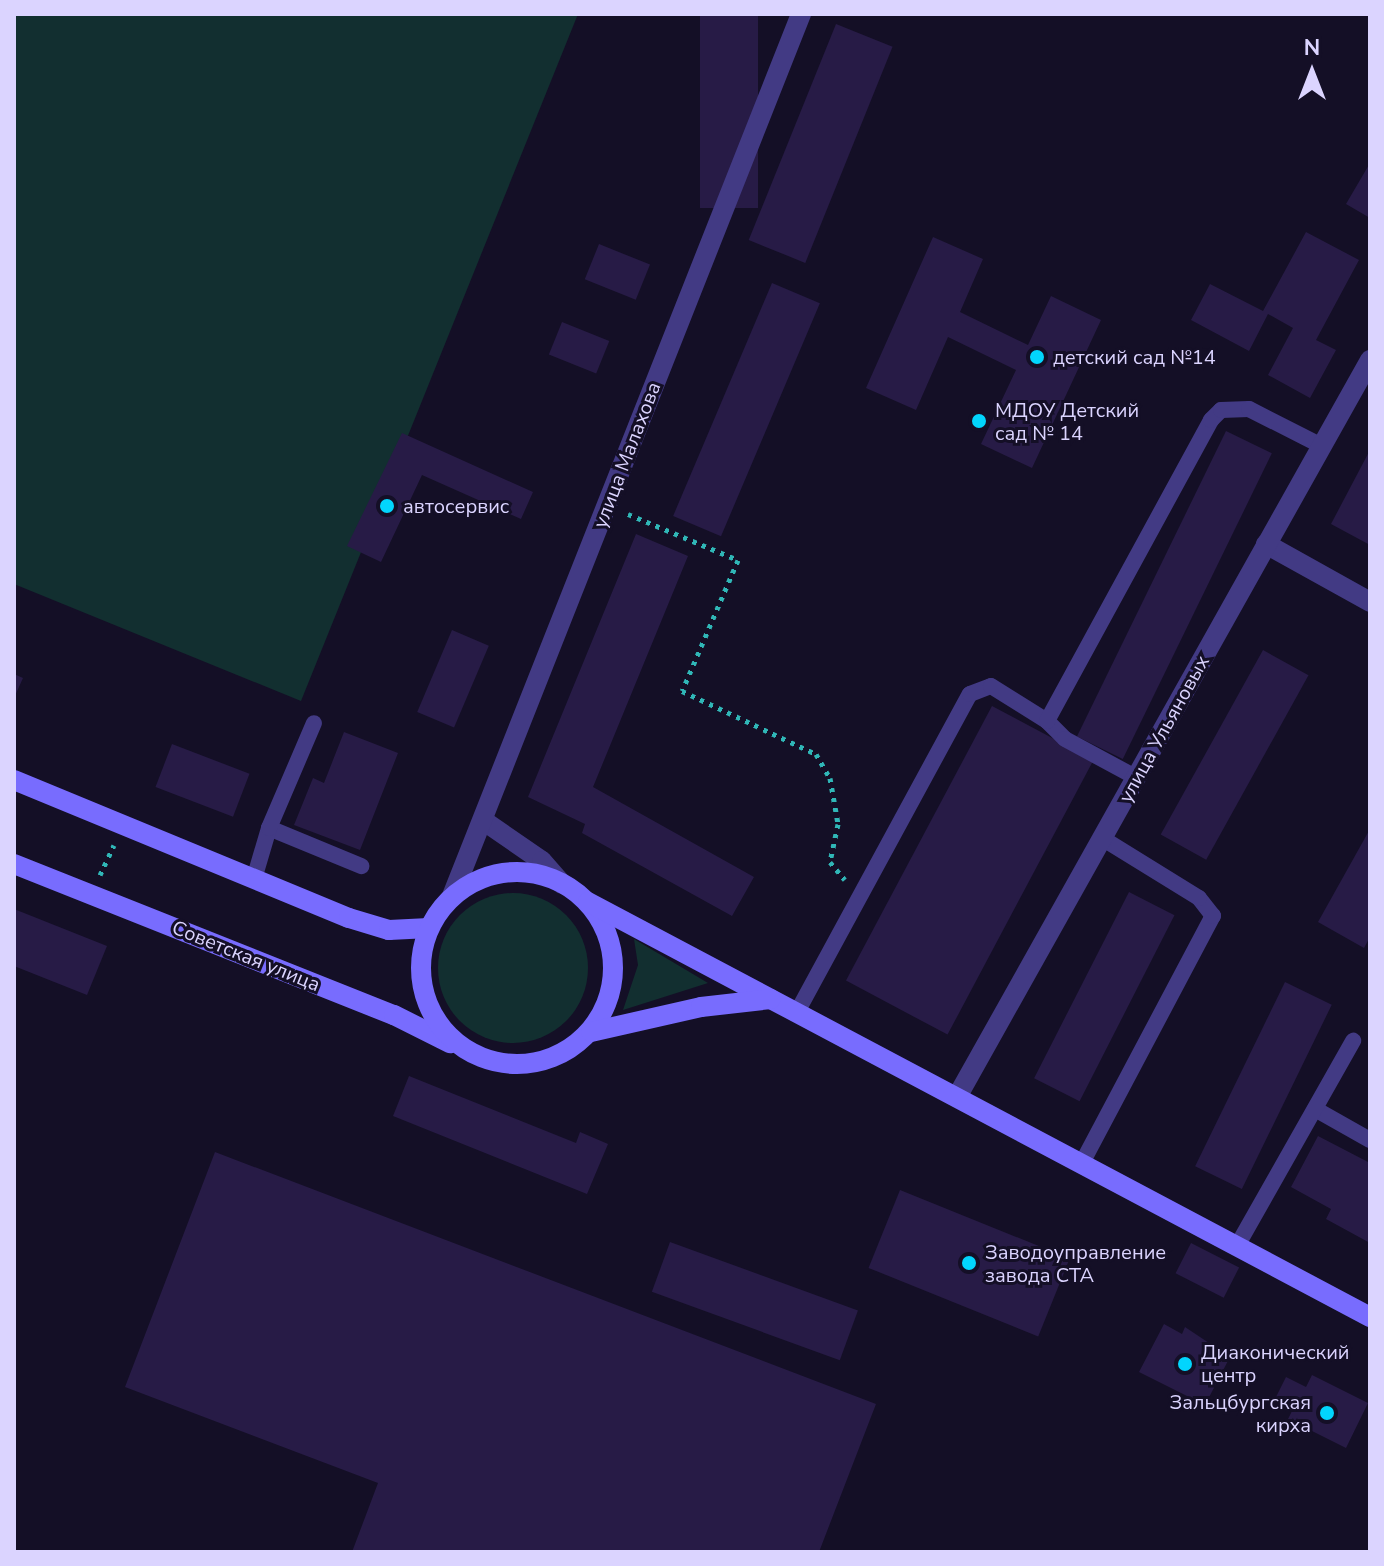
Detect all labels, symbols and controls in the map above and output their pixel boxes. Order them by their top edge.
north arrow [1272,32,1352,112]
text: N [1304,33,1320,63]
place label: детский сад №14 [1053,345,1216,369]
marker: детский сад №14 [1028,348,1046,366]
street label: улица Малахова [588,379,666,531]
place label: МДОУ Детский сад № 14 [995,398,1139,445]
marker: МДОУ Детский сад № 14 [970,412,988,430]
place label: автосервис [403,494,509,518]
marker: автосервис [378,497,396,515]
street label: улица Ульяновых [1114,651,1214,807]
street label: Советская улица [168,915,324,997]
place label: Заводоуправление завода СТА [985,1240,1166,1287]
marker: Заводоуправление завода СТА [960,1254,978,1272]
place label: Диаконический центр [1201,1340,1349,1387]
marker: Диаконический центр [1176,1355,1194,1373]
place label: Зальцбургская кирха [1169,1390,1311,1437]
marker: Зальцбургская кирха [1318,1404,1336,1422]

